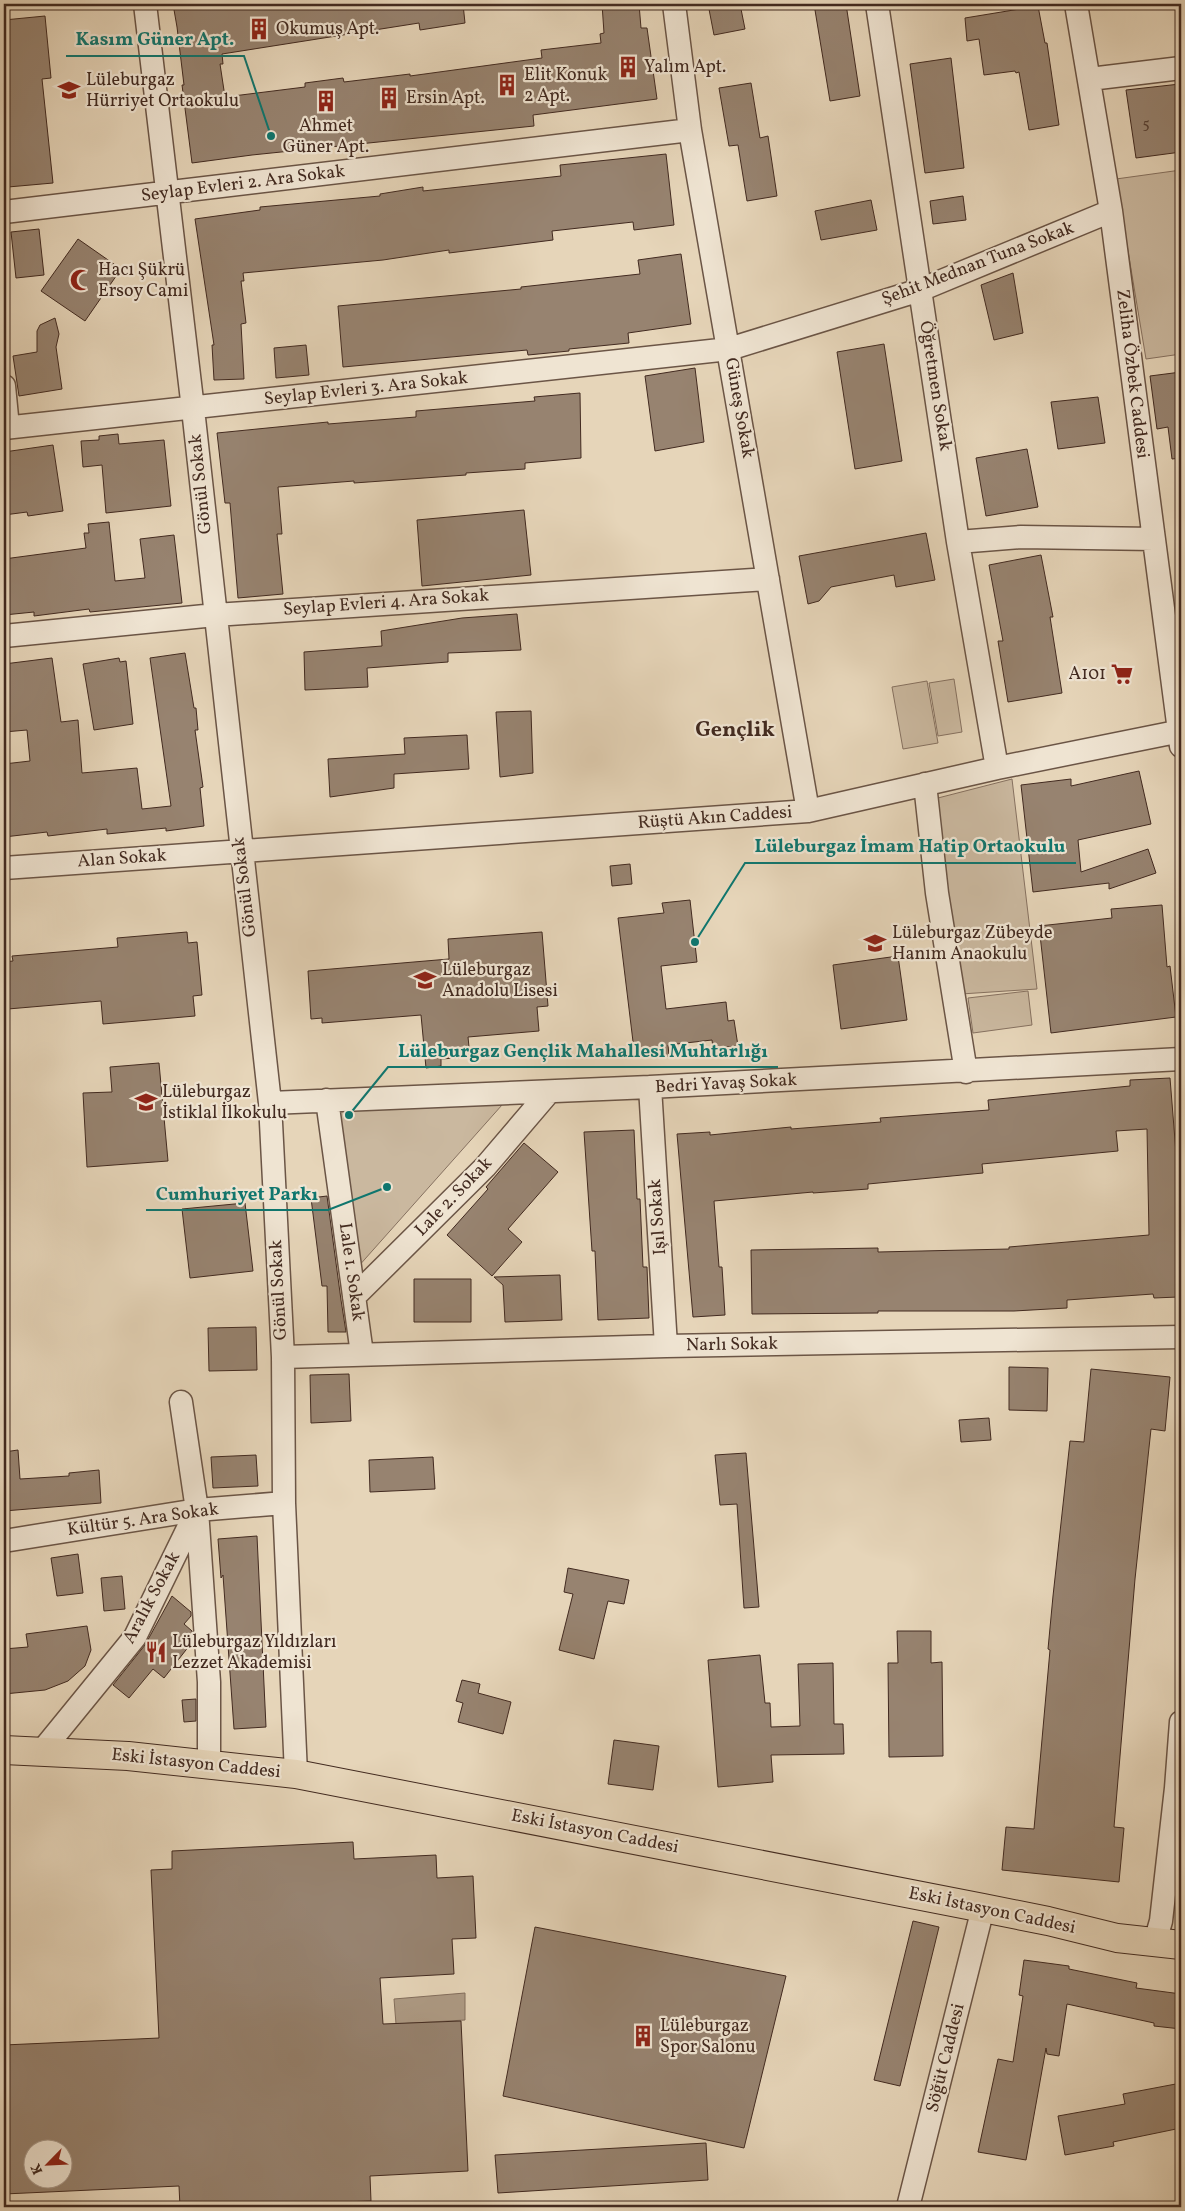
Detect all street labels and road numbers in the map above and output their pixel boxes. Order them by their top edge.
street label: Seylap Evleri 2. Ara Sokak [140,159,347,209]
street label: Şehit Mednan Tuna Sokak [878,216,1078,312]
street label: Zeliha Özbek Caddesi [1109,288,1155,460]
street label: Öğretmen Sokak [912,319,958,453]
street label: Güneş Sokak [718,356,760,460]
street label: Seylap Evleri 3. Ara Sokak [263,366,469,412]
street label: Gönül Sokak [183,433,219,535]
street label: Seylap Evleri 4. Ara Sokak [282,583,490,623]
street label: Rüştü Akın Caddesi [637,800,793,836]
street label: Gönül Sokak [226,835,264,938]
street label: Alan Sokak [77,843,168,875]
street label: Bedri Yavaş Sokak [654,1068,798,1100]
street label: Lale 2. Sokak [410,1152,499,1242]
street label: Işıl Sokak [643,1178,673,1256]
street label: Lale 1. Sokak [332,1221,370,1323]
street label: Gönül Sokak [264,1239,294,1341]
street label: Narlı Sokak [686,1332,778,1358]
street label: Kültür 5. Ara Sokak [66,1497,220,1543]
street label: Aralık Sokak [117,1547,187,1649]
street label: Eski İstasyon Caddesi [110,1743,282,1785]
street label: Eski İstasyon Caddesi [509,1803,681,1861]
street label: Eski İstasyon Caddesi [906,1881,1078,1941]
street label: Söğüt Caddesi [920,2001,972,2115]

